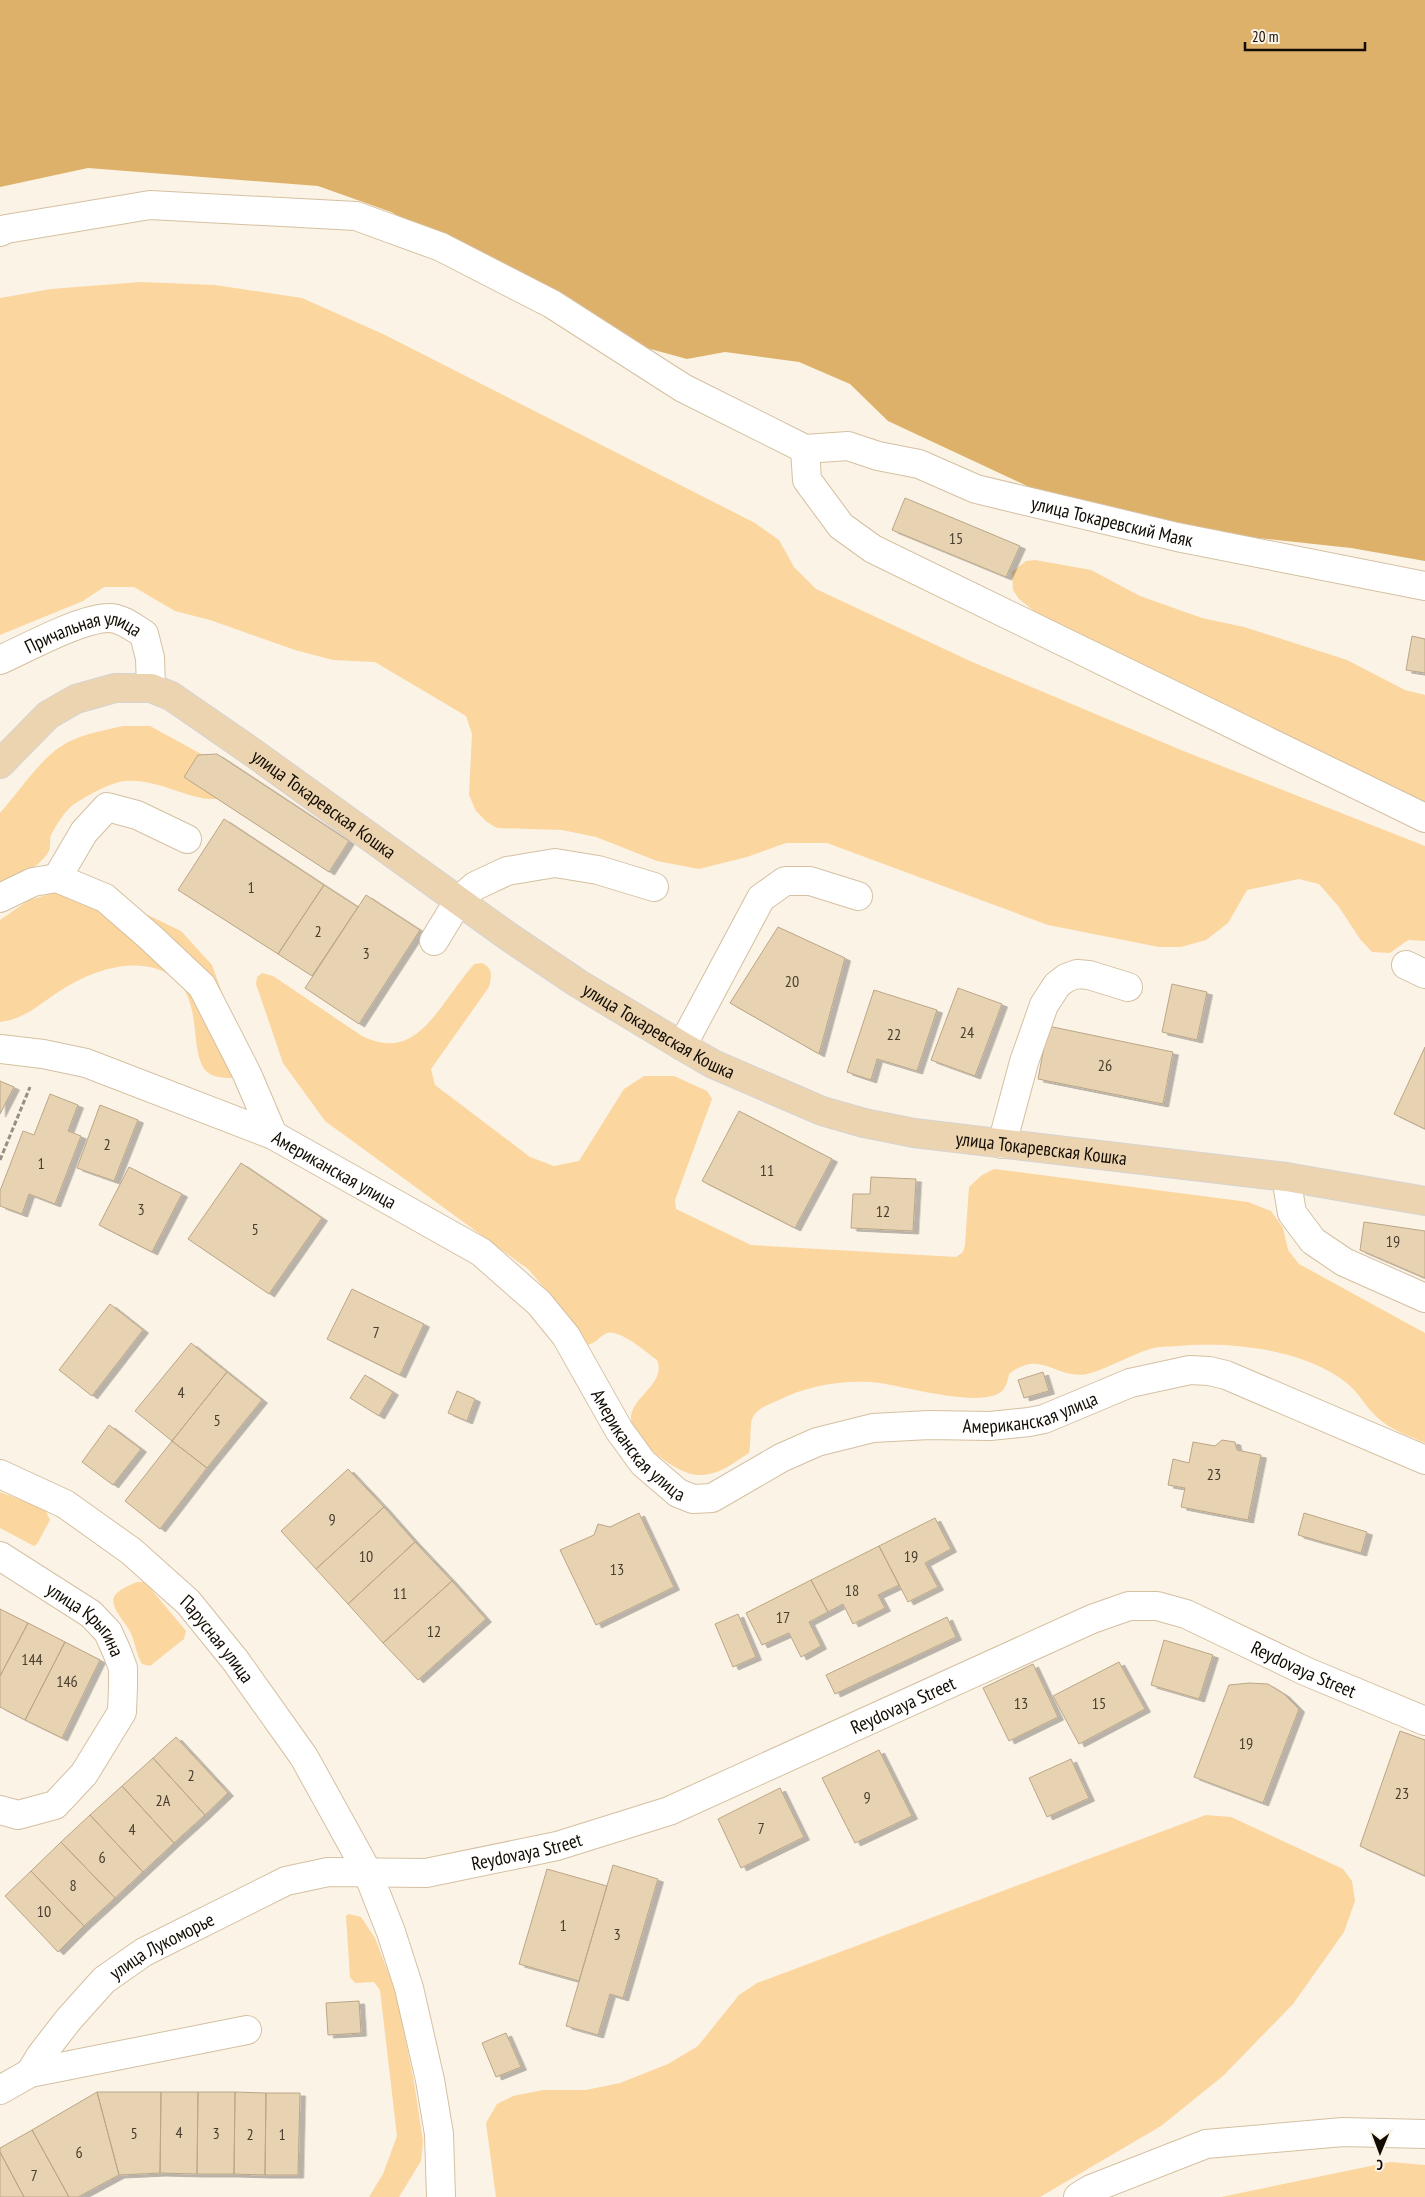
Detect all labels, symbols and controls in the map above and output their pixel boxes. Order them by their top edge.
scale bar [1245,20,1365,52]
text: 20 m [1252,27,1278,46]
street label: улица Токаревский Маяк [1029,491,1196,552]
house number: 15 [949,528,963,548]
street label: Причальная улица [21,606,147,659]
street label: улица Токаревская Кошка [247,744,401,864]
house number: 1 [247,877,255,897]
house number: 2 [314,921,322,941]
house number: 3 [362,943,370,963]
house number: 20 [785,971,799,991]
street label: улица Токаревская Кошка [578,977,739,1084]
house number: 24 [960,1022,974,1042]
house number: 22 [887,1024,901,1044]
house number: 26 [1098,1055,1112,1075]
street label: Американская улица [268,1125,401,1214]
street label: улица Токаревская Кошка [954,1126,1128,1170]
house number: 2 [103,1134,111,1154]
house number: 1 [37,1153,45,1173]
house number: 11 [760,1160,774,1180]
house number: 3 [137,1199,145,1219]
house number: 12 [876,1201,890,1221]
house number: 5 [251,1219,259,1239]
house number: 19 [1386,1231,1400,1251]
house number: 7 [372,1322,380,1342]
house number: 4 [177,1382,185,1402]
street label: Американская улица [586,1385,688,1507]
street label: Американская улица [962,1386,1101,1438]
house number: 5 [213,1410,221,1430]
house number: 23 [1207,1464,1221,1484]
house number: 9 [328,1509,336,1529]
house number: 10 [359,1546,373,1566]
house number: 19 [904,1546,918,1566]
house number: 13 [610,1559,624,1579]
street label: улица Крыгина [42,1577,129,1660]
house number: 18 [845,1580,859,1600]
house number: 11 [393,1583,407,1603]
street label: Парусная улица [176,1589,259,1687]
house number: 17 [776,1607,790,1627]
house number: 12 [427,1621,441,1641]
street label: Reydovaya Street [1247,1635,1360,1703]
house number: 144 [21,1649,43,1669]
street label: Reydovaya Street [847,1670,960,1739]
house number: 146 [56,1671,78,1691]
house number: 13 [1014,1693,1028,1713]
house number: 15 [1092,1693,1106,1713]
house number: 19 [1239,1733,1253,1753]
house number: 2 [187,1765,195,1785]
house number: 23 [1395,1783,1409,1803]
house number: 9 [863,1787,871,1807]
house number: 2А [156,1790,171,1810]
house number: 7 [757,1818,765,1838]
house number: 4 [128,1819,136,1839]
street label: Reydovaya Street [469,1827,586,1875]
house number: 6 [98,1847,106,1867]
house number: 8 [69,1875,77,1895]
house number: 10 [37,1901,51,1921]
street label: улица Лукоморье [105,1907,218,1985]
house number: 1 [559,1915,567,1935]
house number: 3 [613,1924,621,1944]
house number: 4 [175,2122,183,2142]
house number: 5 [130,2123,138,2143]
house number: 3 [212,2123,220,2143]
house number: 2 [246,2124,254,2144]
house number: 1 [278,2124,286,2144]
north arrow [1355,2127,1405,2177]
house number: 6 [75,2142,83,2162]
text: С [1376,2156,1383,2174]
house number: 7 [30,2165,38,2185]

